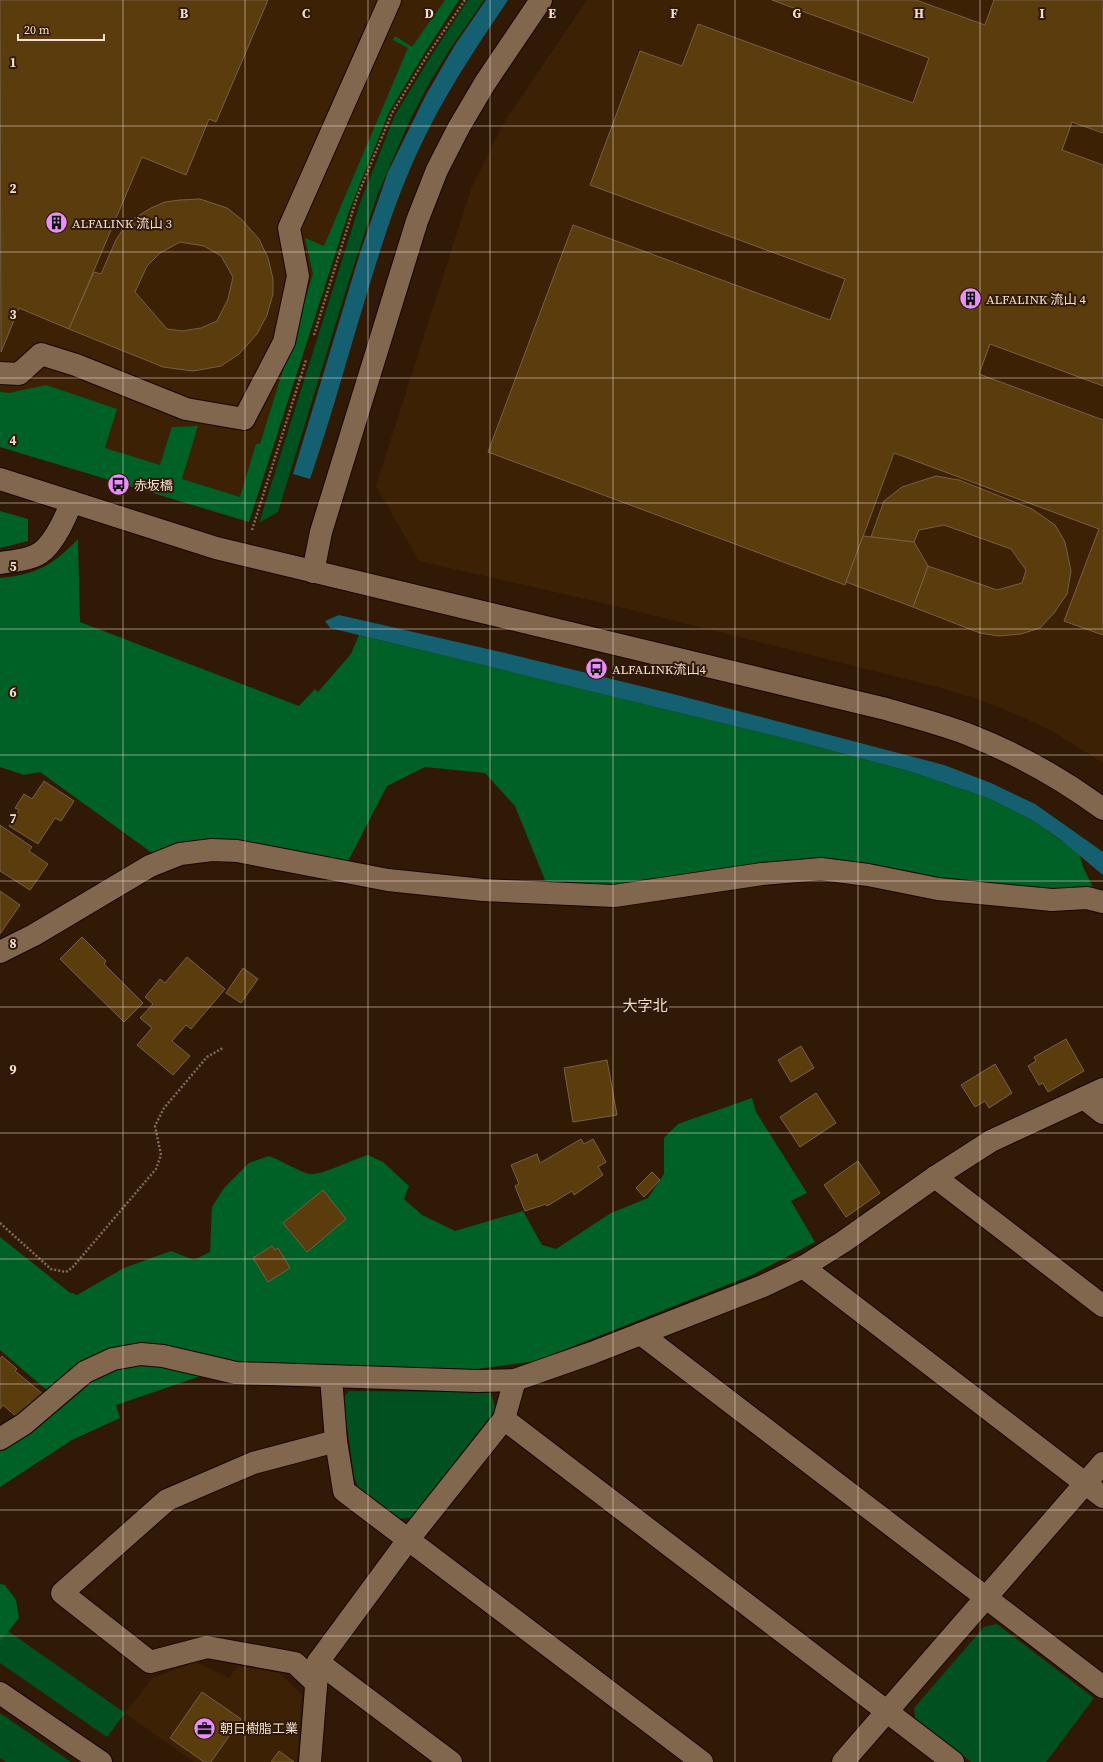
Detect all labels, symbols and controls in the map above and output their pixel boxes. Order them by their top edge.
text: B [180,5,189,22]
text: C [302,5,310,22]
text: D [424,5,434,22]
text: E [548,5,556,22]
text: F [670,5,678,22]
text: G [793,5,802,22]
text: H [914,5,924,22]
text: I [1039,5,1045,22]
scale bar [18,16,104,42]
text: 20 m [24,22,50,38]
text: 1 [9,54,17,71]
text: 2 [9,180,17,197]
building icon: ALFALINK 流山 3 [44,210,70,236]
place label: ALFALINK 流山 3 [72,215,172,232]
building icon: ALFALINK 流山 4 [957,286,983,312]
place label: ALFALINK 流山 4 [986,291,1087,308]
text: 3 [9,306,17,323]
text: 4 [9,432,17,449]
bus stop icon: 赤坂橋 [106,472,132,498]
place label: 赤坂橋 [134,477,173,494]
text: 5 [9,558,17,575]
bus stop icon: ALFALINK流山4 [583,656,609,682]
place label: ALFALINK流山4 [612,661,707,678]
text: 6 [9,684,17,701]
text: 7 [9,810,17,827]
text: 8 [9,935,17,952]
district label: 大字北 [622,995,668,1016]
text: 9 [9,1061,17,1078]
office icon: 朝日樹脂工業 [192,1715,218,1741]
place label: 朝日樹脂工業 [220,1720,298,1737]

